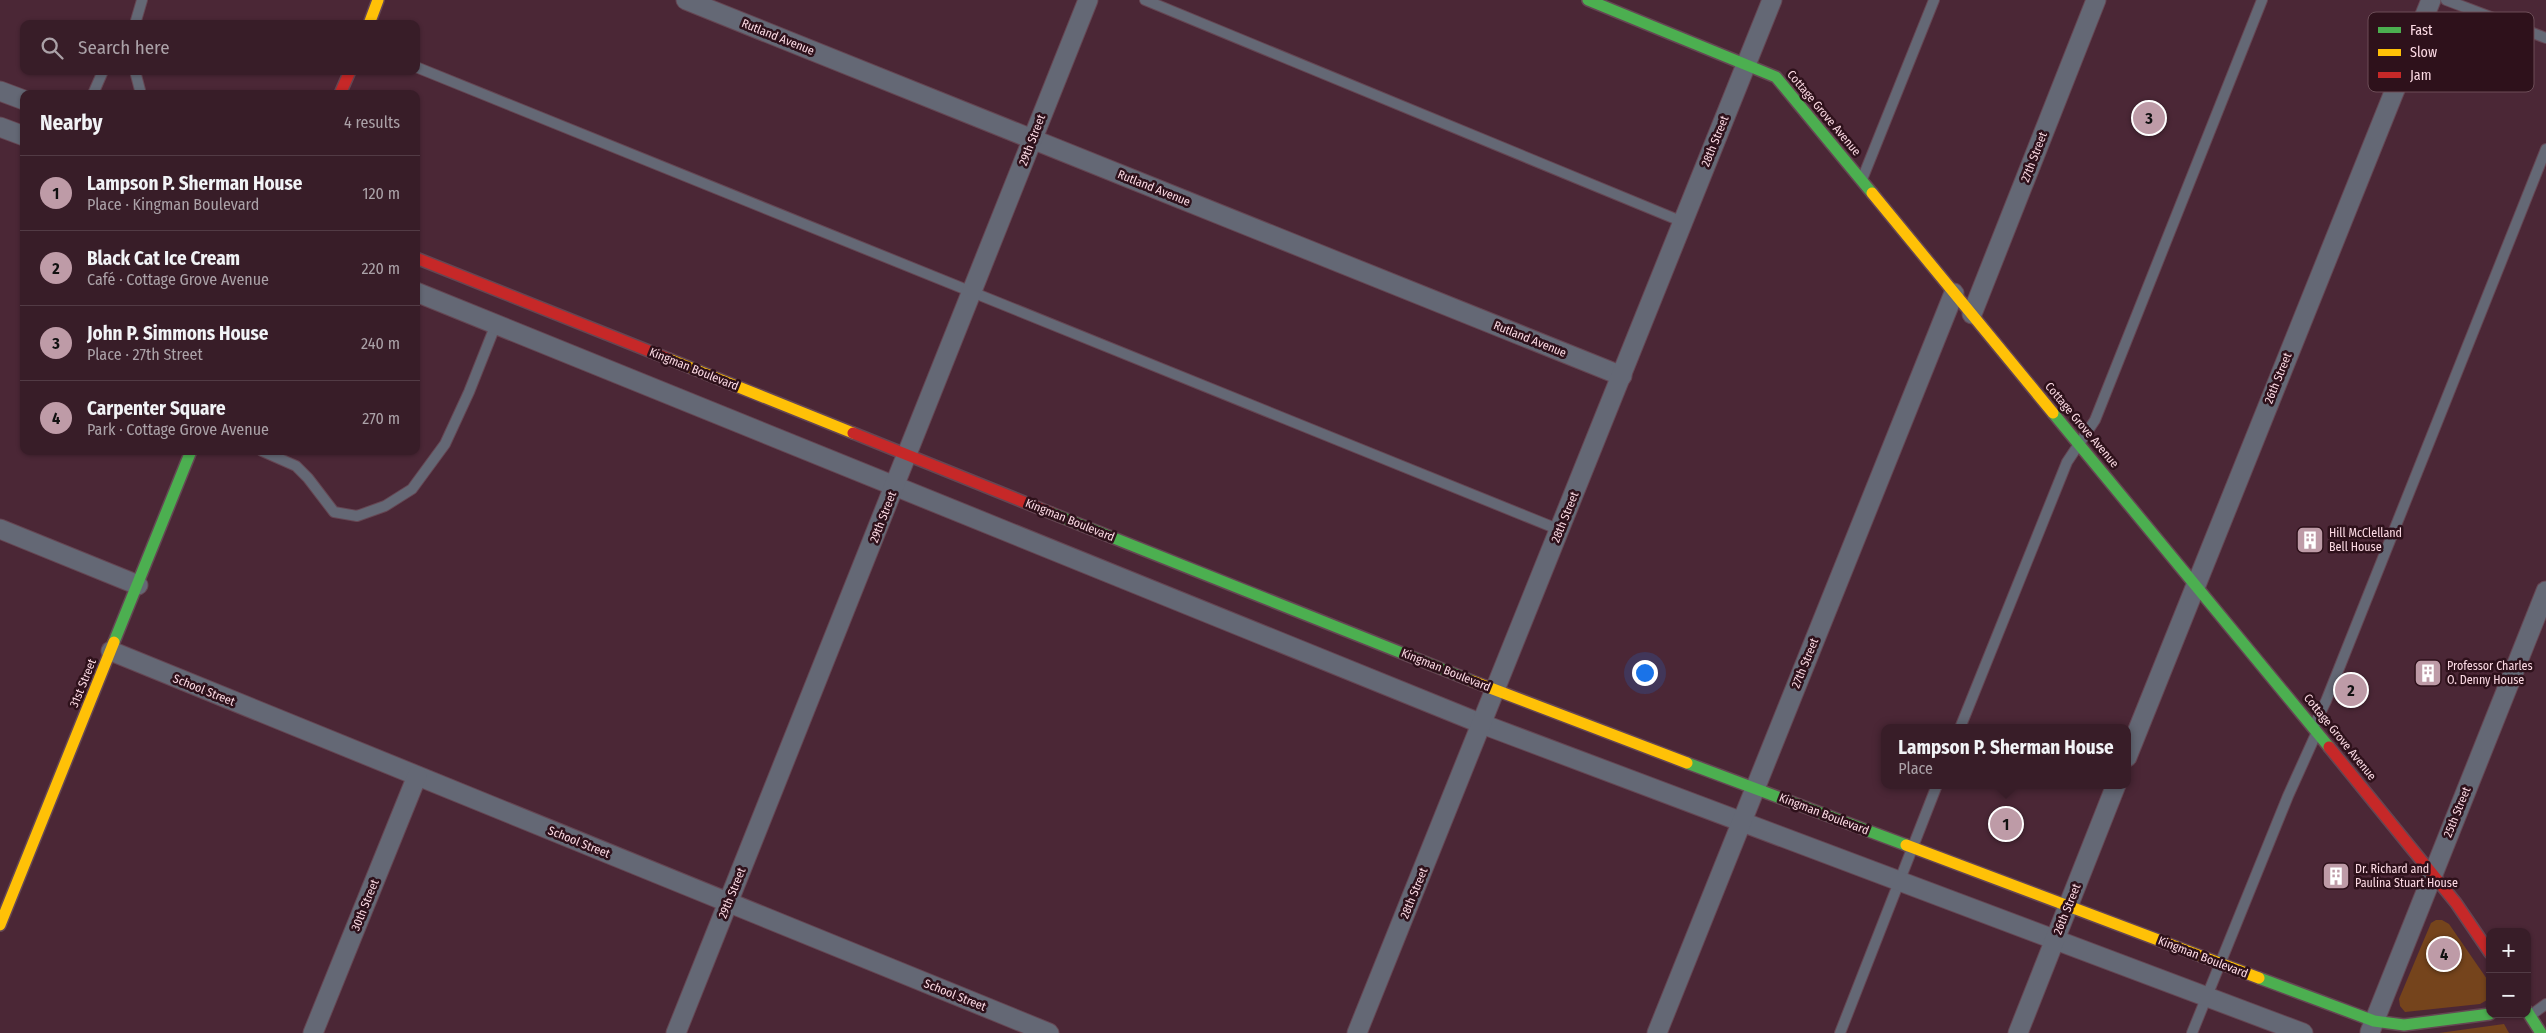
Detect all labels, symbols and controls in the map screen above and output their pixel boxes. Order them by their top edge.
legend [2368,12,2534,92]
street label: Rutland Avenue [740,16,816,58]
search box [20,20,420,75]
text: Fast [2410,22,2433,39]
icon: search [38,34,66,62]
text: Search here [78,36,170,59]
text: Slow [2410,44,2437,61]
text: Jam [2410,67,2431,84]
street label: Cottage Grove Avenue [1784,68,1864,159]
pin: 3 [2133,99,2165,137]
text: Nearby [40,110,102,136]
street label: 29th Street [1016,112,1048,168]
text: 4 results [344,113,400,132]
street label: 28th Street [1698,113,1732,169]
street label: 27th Street [2018,130,2050,184]
street label: Rutland Avenue [1116,167,1192,209]
text: Lampson P. Sherman House [87,172,302,195]
text: 1 [53,184,59,203]
text: 120 m [362,184,400,203]
text: Place · Kingman Boulevard [87,195,259,214]
text: Black Cat Ice Cream [87,247,240,270]
text: 2 [52,259,60,278]
text: 220 m [361,259,400,278]
text: Café · Cottage Grove Avenue [87,270,269,289]
street label: Rutland Avenue [1492,318,1568,360]
text: John P. Simmons House [87,322,268,345]
text: 3 [52,334,60,353]
text: 240 m [361,334,400,353]
text: Place · 27th Street [87,345,203,364]
street label: Kingman Boulevard [647,345,741,393]
street label: 26th Street [2261,350,2295,406]
street label: Cottage Grove Avenue [2042,380,2122,471]
text: Carpenter Square [87,397,226,420]
text: 4 [52,409,60,428]
text: 270 m [362,409,400,428]
text: Park · Cottage Grove Avenue [87,420,269,439]
street label: 29th Street [867,489,899,545]
street label: 28th Street [1548,489,1582,545]
street label: Kingman Boulevard [1023,496,1117,544]
building icon: Hill McClelland Bell House [2295,525,2325,555]
place label: Hill McClelland Bell House [2329,526,2402,554]
street label: 27th Street [1789,636,1821,690]
street label: Kingman Boulevard [1399,646,1493,694]
street label: 31st Street [67,657,99,709]
building icon: Professor Charles O. Denny House [2413,658,2443,688]
place label: Professor Charles O. Denny House [2447,659,2533,687]
your location [1632,660,1658,686]
street label: School Street [171,671,237,709]
pin: 2 [2335,671,2367,709]
street label: Cottage Grove Avenue [2301,691,2379,783]
popup [1881,724,2131,789]
text: Lampson P. Sherman House [1898,736,2114,759]
text: Place [1898,759,1933,778]
street label: 25th Street [2441,785,2473,839]
street label: Kingman Boulevard [1777,790,1871,838]
pin: 1 [1990,805,2022,843]
street label: School Street [546,823,612,861]
building icon: Dr. Richard and Paulina Stuart House [2321,861,2351,891]
place label: Dr. Richard and Paulina Stuart House [2355,862,2458,890]
street label: 29th Street [715,865,749,920]
street label: 28th Street [1397,865,1431,921]
street label: 30th Street [348,877,382,933]
street label: 26th Street [2050,881,2084,937]
map controls [2486,928,2531,1018]
button: + [2486,928,2531,973]
street label: Kingman Boulevard [2156,933,2250,981]
pin: 4 [2428,935,2460,973]
button: − [2486,973,2531,1018]
street label: School Street [922,976,988,1014]

